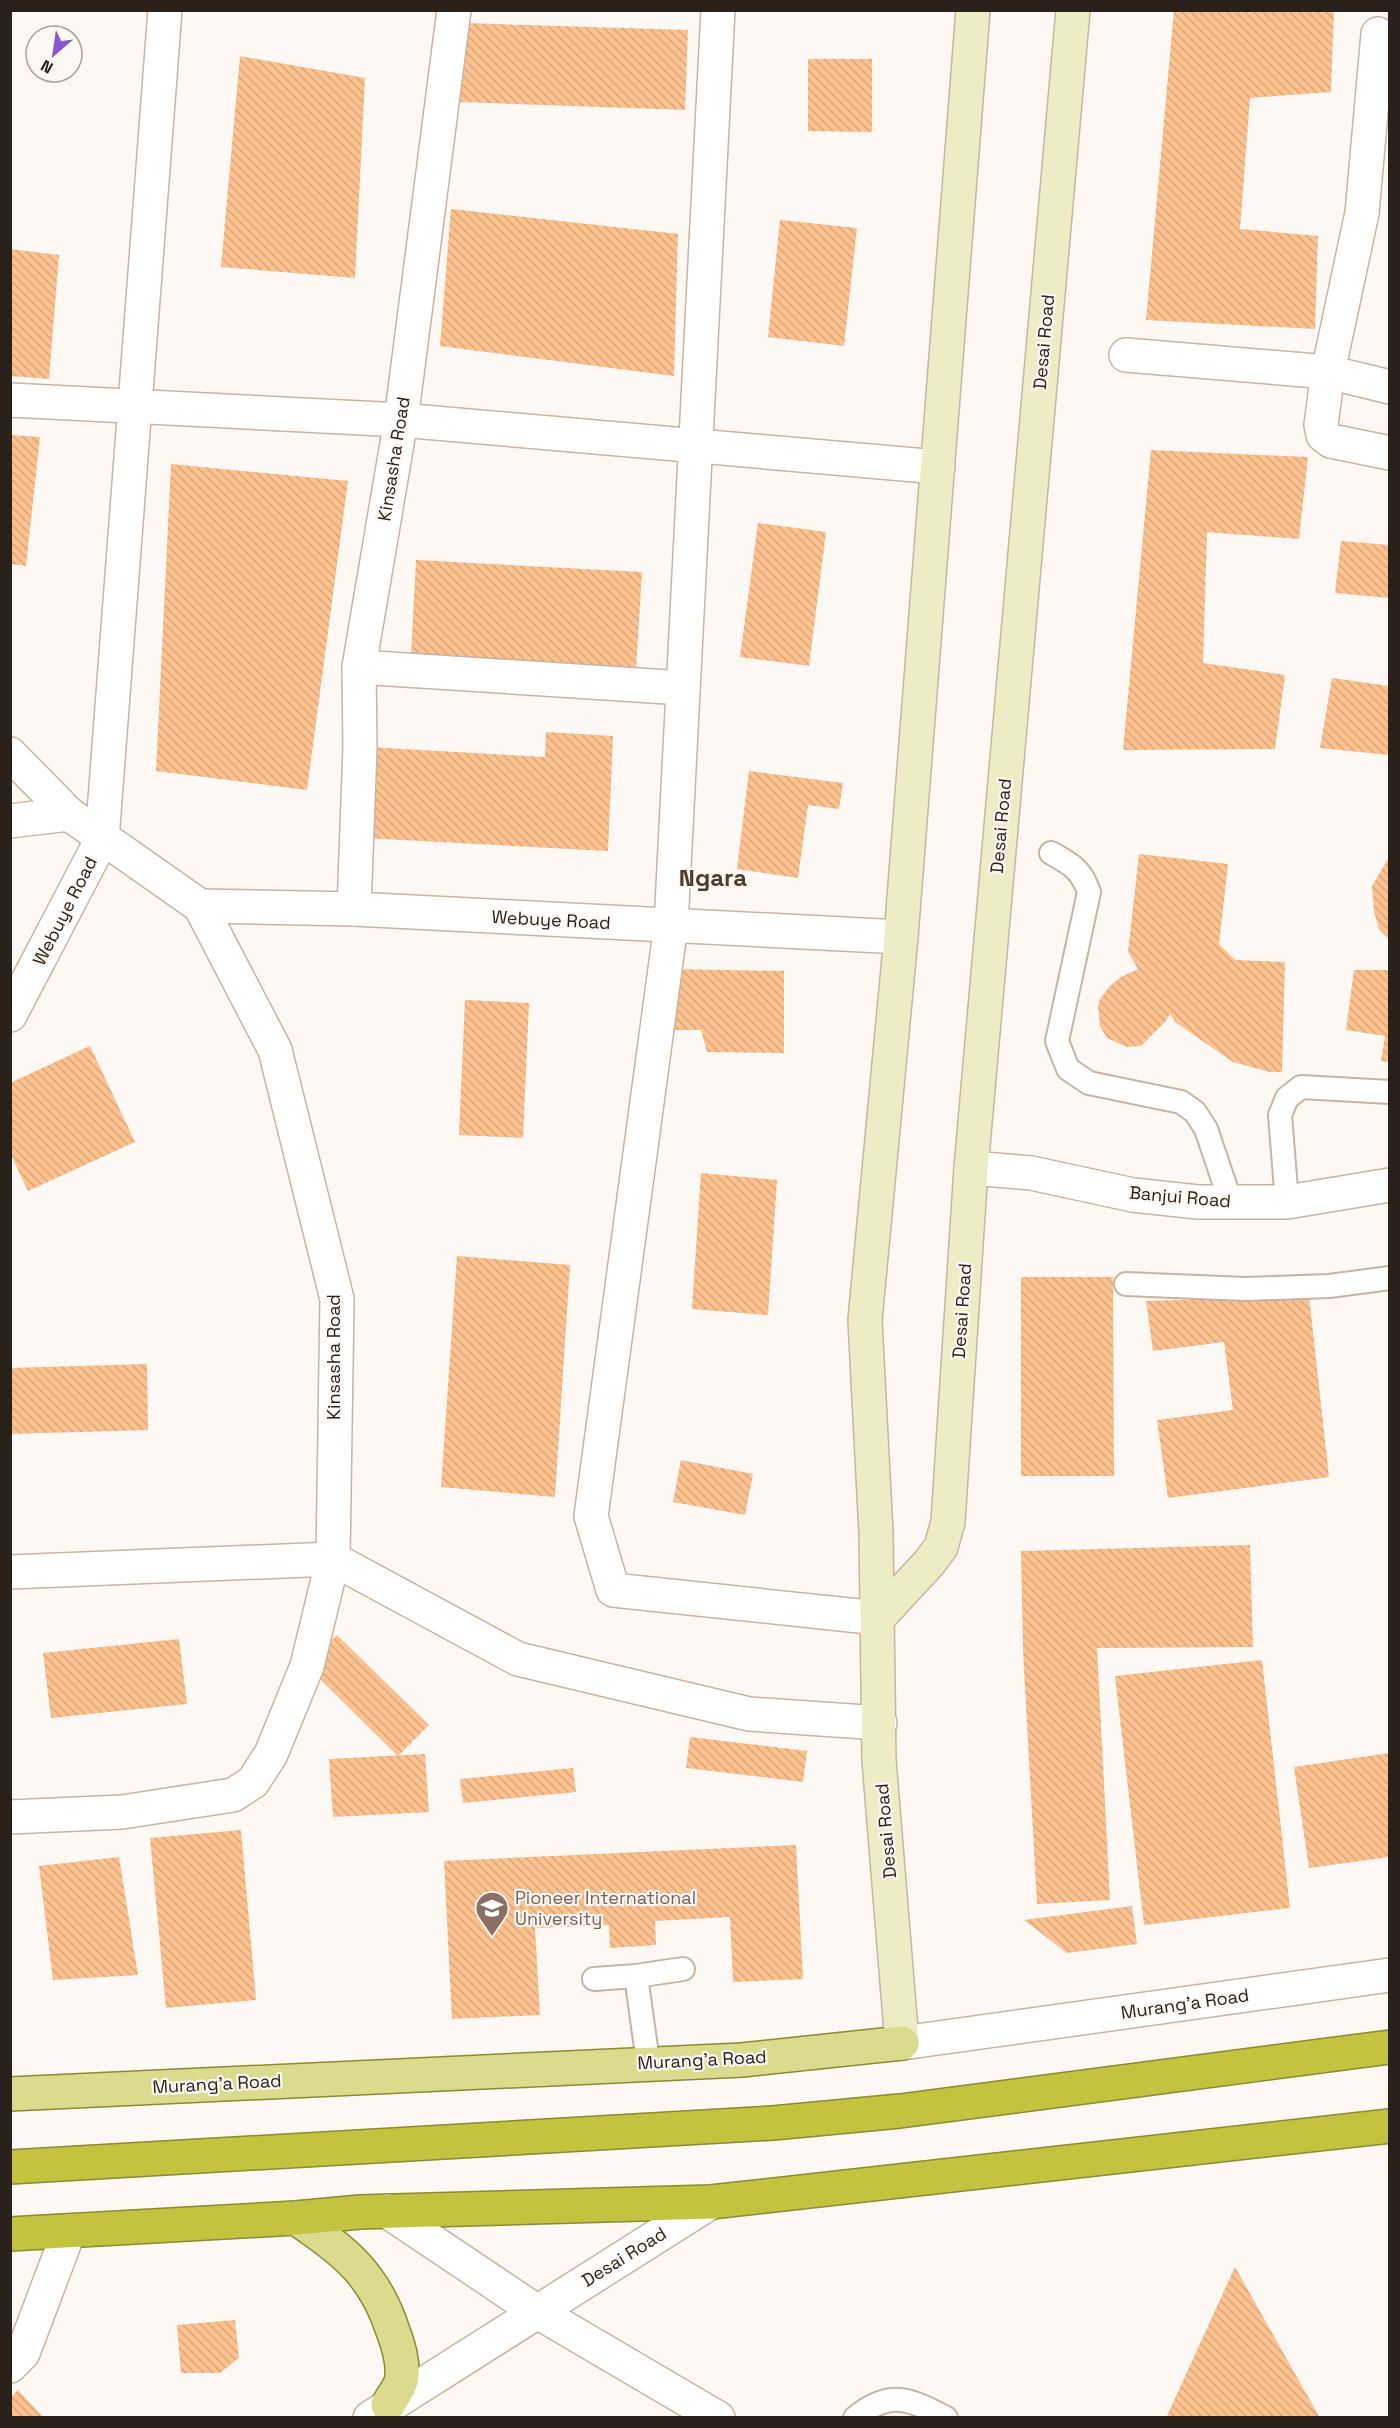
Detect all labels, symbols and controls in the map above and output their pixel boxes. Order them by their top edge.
north arrow [24,24,84,84]
text: N [37,55,57,78]
street label: Desai Road [1028,293,1059,391]
street label: Kinsasha Road [372,395,415,523]
street label: Desai Road [985,777,1016,875]
street label: Webuye Road [27,852,102,969]
district label: Ngara [679,862,747,893]
street label: Webuye Road [491,905,611,934]
street label: Banjui Road [1128,1181,1232,1212]
street label: Desai Road [947,1262,976,1359]
street label: Kinsasha Road [322,1294,345,1420]
street label: Desai Road [870,1782,901,1880]
place label: Pioneer International University [515,1886,696,1930]
school or university icon: Pioneer International University [474,1890,510,1937]
street label: Murang'a Road [1119,1983,1251,2024]
street label: Murang'a Road [637,2045,767,2074]
street label: Murang'a Road [152,2069,282,2098]
street label: Desai Road [577,2221,670,2292]

